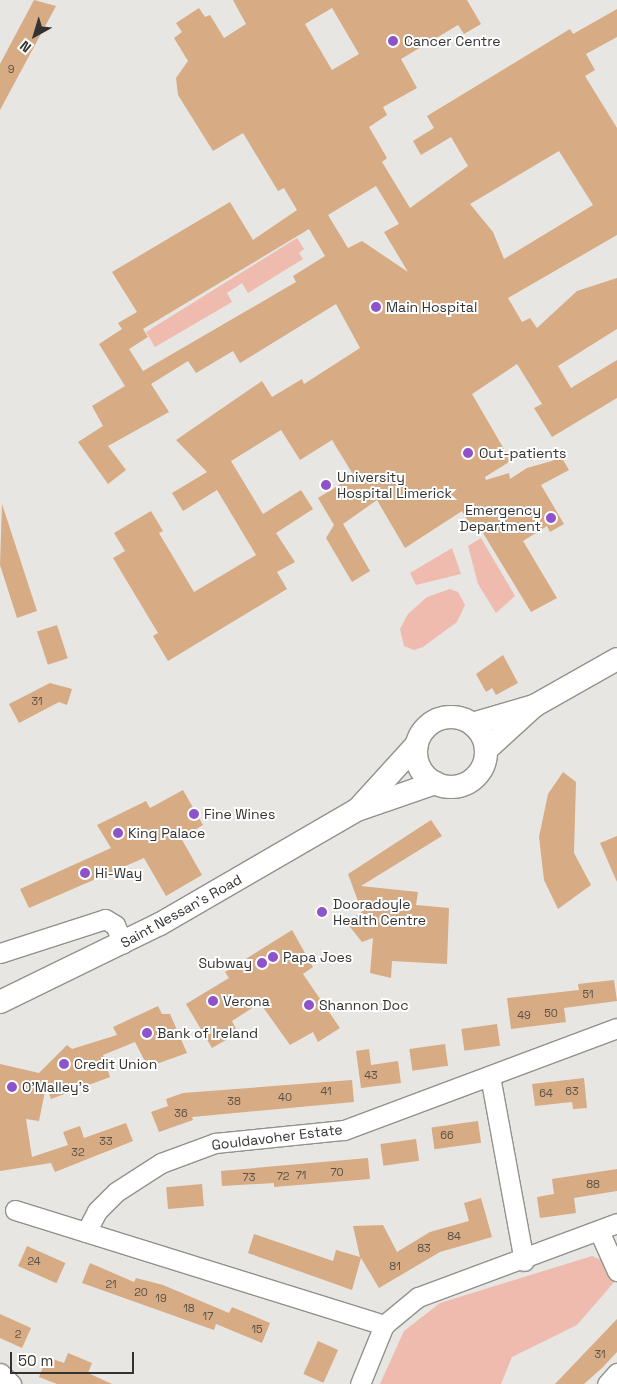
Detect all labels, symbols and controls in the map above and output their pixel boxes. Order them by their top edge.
north arrow [10,10,60,60]
place label: Cancer Centre [404,33,501,49]
marker: Cancer Centre [386,34,400,48]
text: N [16,37,35,57]
house number: 9 [8,62,14,76]
place label: Main Hospital [386,299,477,315]
marker: Main Hospital [370,301,382,313]
place label: Out-patients [479,445,566,461]
marker: Out-patients [461,446,475,460]
place label: University Hospital Limerick [337,469,452,502]
marker: University Hospital Limerick [319,478,333,492]
place label: Emergency Department [459,502,541,534]
marker: Emergency Department [545,512,557,524]
house number: 31 [31,694,43,708]
place label: Fine Wines [204,806,275,822]
marker: Fine Wines [188,808,200,820]
place label: King Palace [128,825,205,841]
marker: King Palace [112,827,124,839]
place label: Hi-Way [95,865,142,881]
marker: Hi-Way [79,867,91,879]
street label: Saint Nessan's Road [118,871,244,951]
place label: Dooradoyle Health Centre [333,896,426,929]
marker: Dooradoyle Health Centre [315,905,329,919]
place label: Papa Joes [283,949,352,965]
marker: Papa Joes [267,951,279,963]
place label: Subway [198,955,252,971]
marker: Subway [256,957,268,969]
house number: 51 [582,987,594,1001]
place label: Verona [223,993,270,1009]
marker: Verona [207,995,219,1007]
place label: Shannon Doc [319,997,409,1013]
marker: Shannon Doc [303,999,315,1011]
house number: 50 [544,1006,558,1020]
house number: 49 [517,1008,531,1022]
place label: Bank of Ireland [157,1025,258,1041]
marker: Bank of Ireland [141,1027,153,1039]
place label: Credit Union [74,1056,157,1072]
marker: Credit Union [58,1058,70,1070]
house number: 43 [364,1068,378,1082]
place label: O'Malley's [22,1079,89,1095]
marker: O'Malley's [6,1081,18,1093]
house number: 41 [320,1084,332,1098]
house number: 63 [565,1084,579,1098]
house number: 64 [539,1086,553,1100]
house number: 40 [278,1090,292,1104]
house number: 38 [227,1094,241,1108]
house number: 36 [174,1106,188,1120]
street label: Gouldavoher Estate [211,1121,343,1153]
house number: 66 [440,1128,454,1142]
house number: 33 [99,1134,113,1148]
house number: 32 [71,1145,85,1159]
house number: 70 [330,1165,344,1179]
house number: 71 [296,1168,306,1182]
house number: 72 [277,1169,289,1183]
house number: 73 [243,1170,255,1184]
house number: 88 [586,1177,600,1191]
house number: 84 [447,1229,461,1243]
house number: 83 [417,1241,431,1255]
house number: 24 [27,1254,41,1268]
house number: 81 [389,1259,401,1273]
house number: 21 [105,1277,117,1291]
house number: 20 [134,1285,148,1299]
house number: 19 [155,1291,167,1305]
house number: 18 [183,1301,195,1315]
house number: 17 [203,1309,213,1323]
house number: 15 [251,1322,263,1336]
house number: 2 [15,1327,21,1341]
scale bar [12,1342,136,1374]
house number: 31 [594,1347,606,1361]
text: 50 m [18,1351,53,1370]

